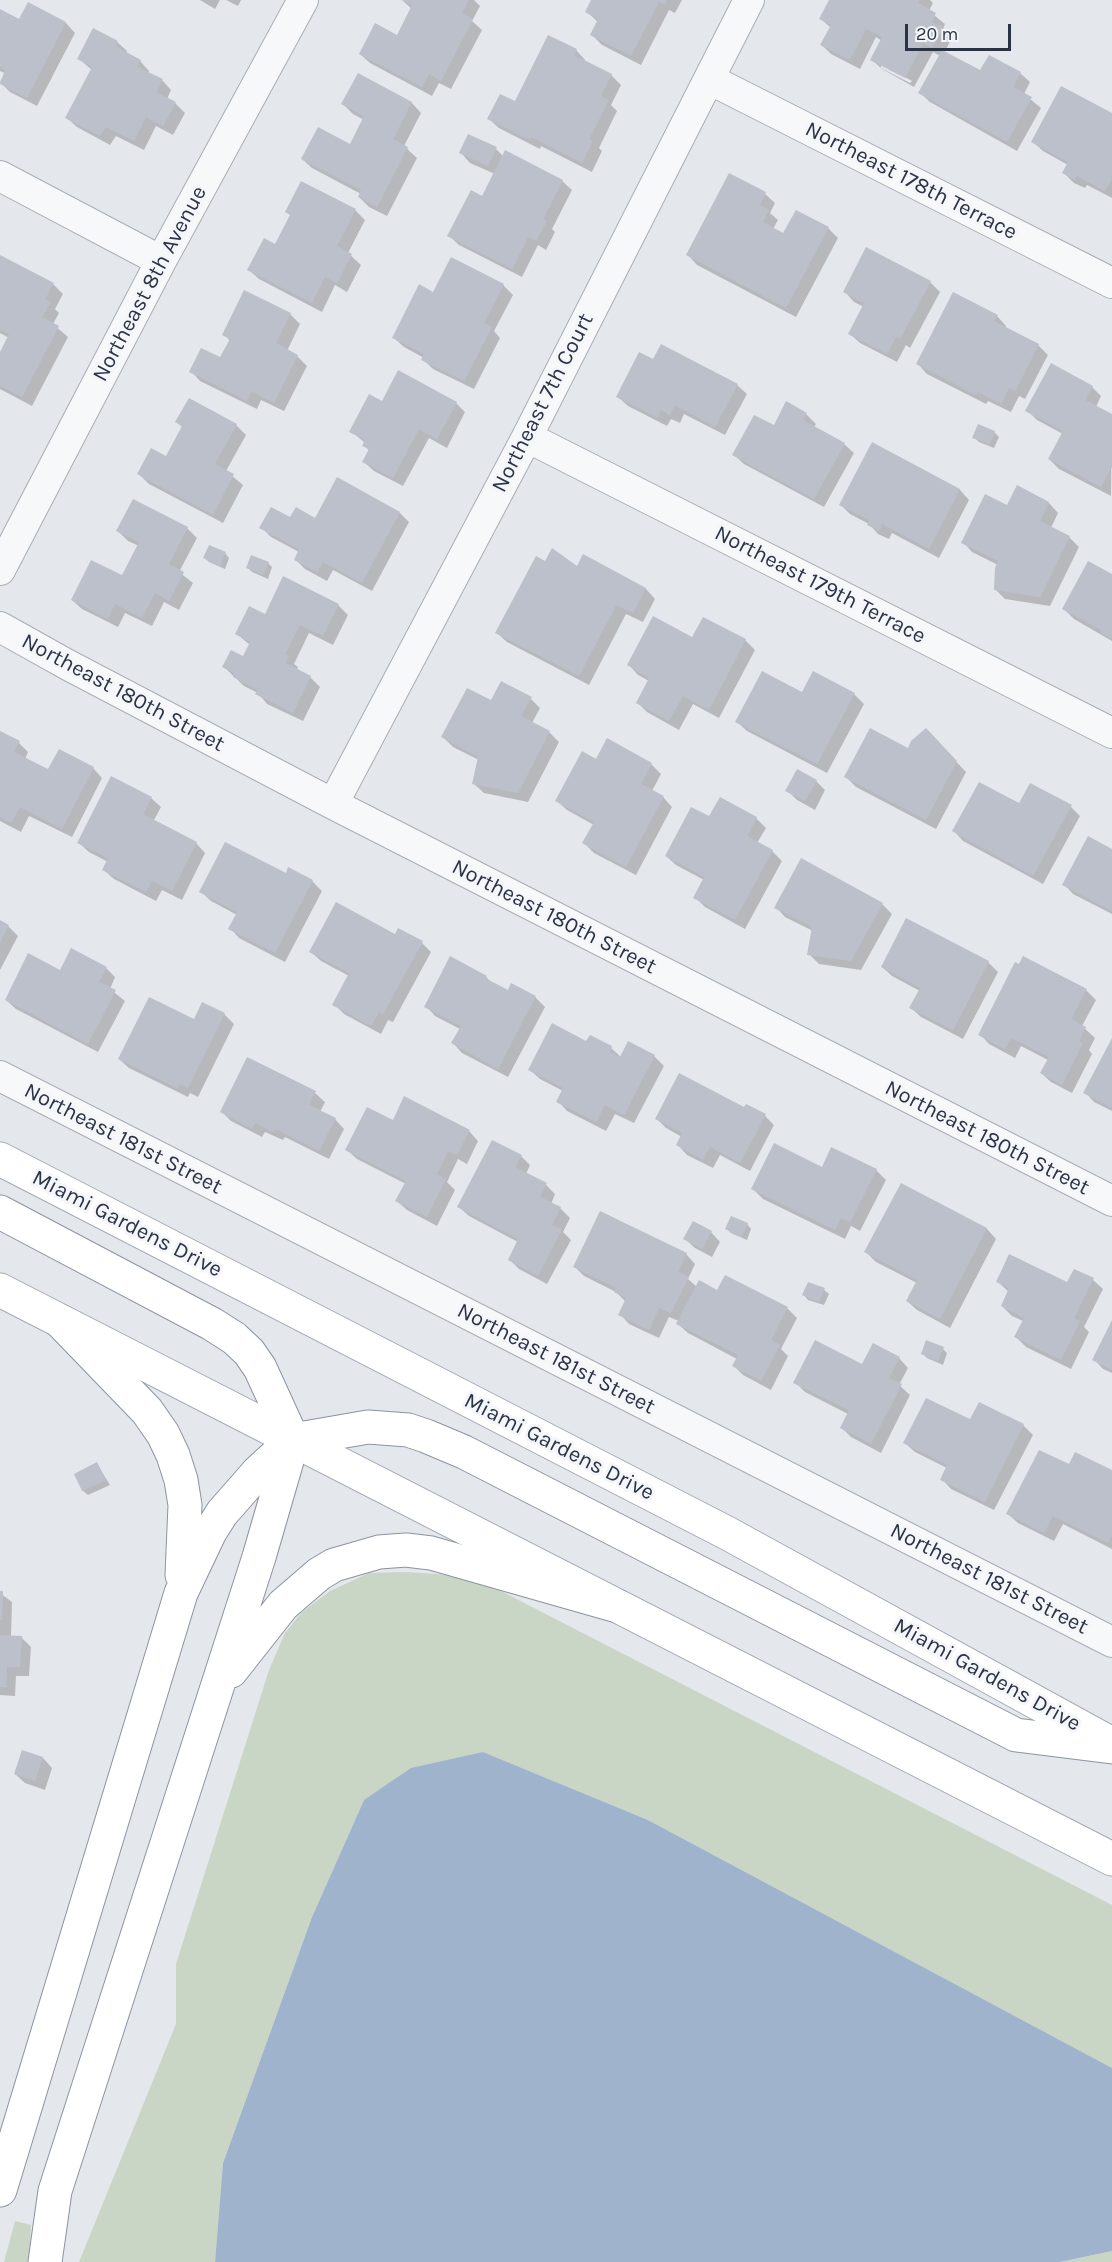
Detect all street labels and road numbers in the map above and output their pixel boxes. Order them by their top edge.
street label: Northeast 178th Terrace [801,116,1021,246]
street label: Northeast 8th Avenue [87,182,213,386]
street label: Northeast 7th Court [486,309,600,497]
street label: Northeast 179th Terrace [710,520,930,650]
street label: Northeast 180th Street [17,628,229,758]
street label: Northeast 180th Street [447,854,661,980]
street label: Northeast 180th Street [880,1075,1094,1201]
street label: Northeast 181st Street [20,1078,226,1200]
street label: Miami Gardens Drive [28,1165,226,1283]
street label: Northeast 181st Street [453,1298,659,1420]
street label: Miami Gardens Drive [460,1388,658,1506]
street label: Northeast 181st Street [886,1518,1092,1640]
street label: Miami Gardens Drive [889,1613,1085,1737]

